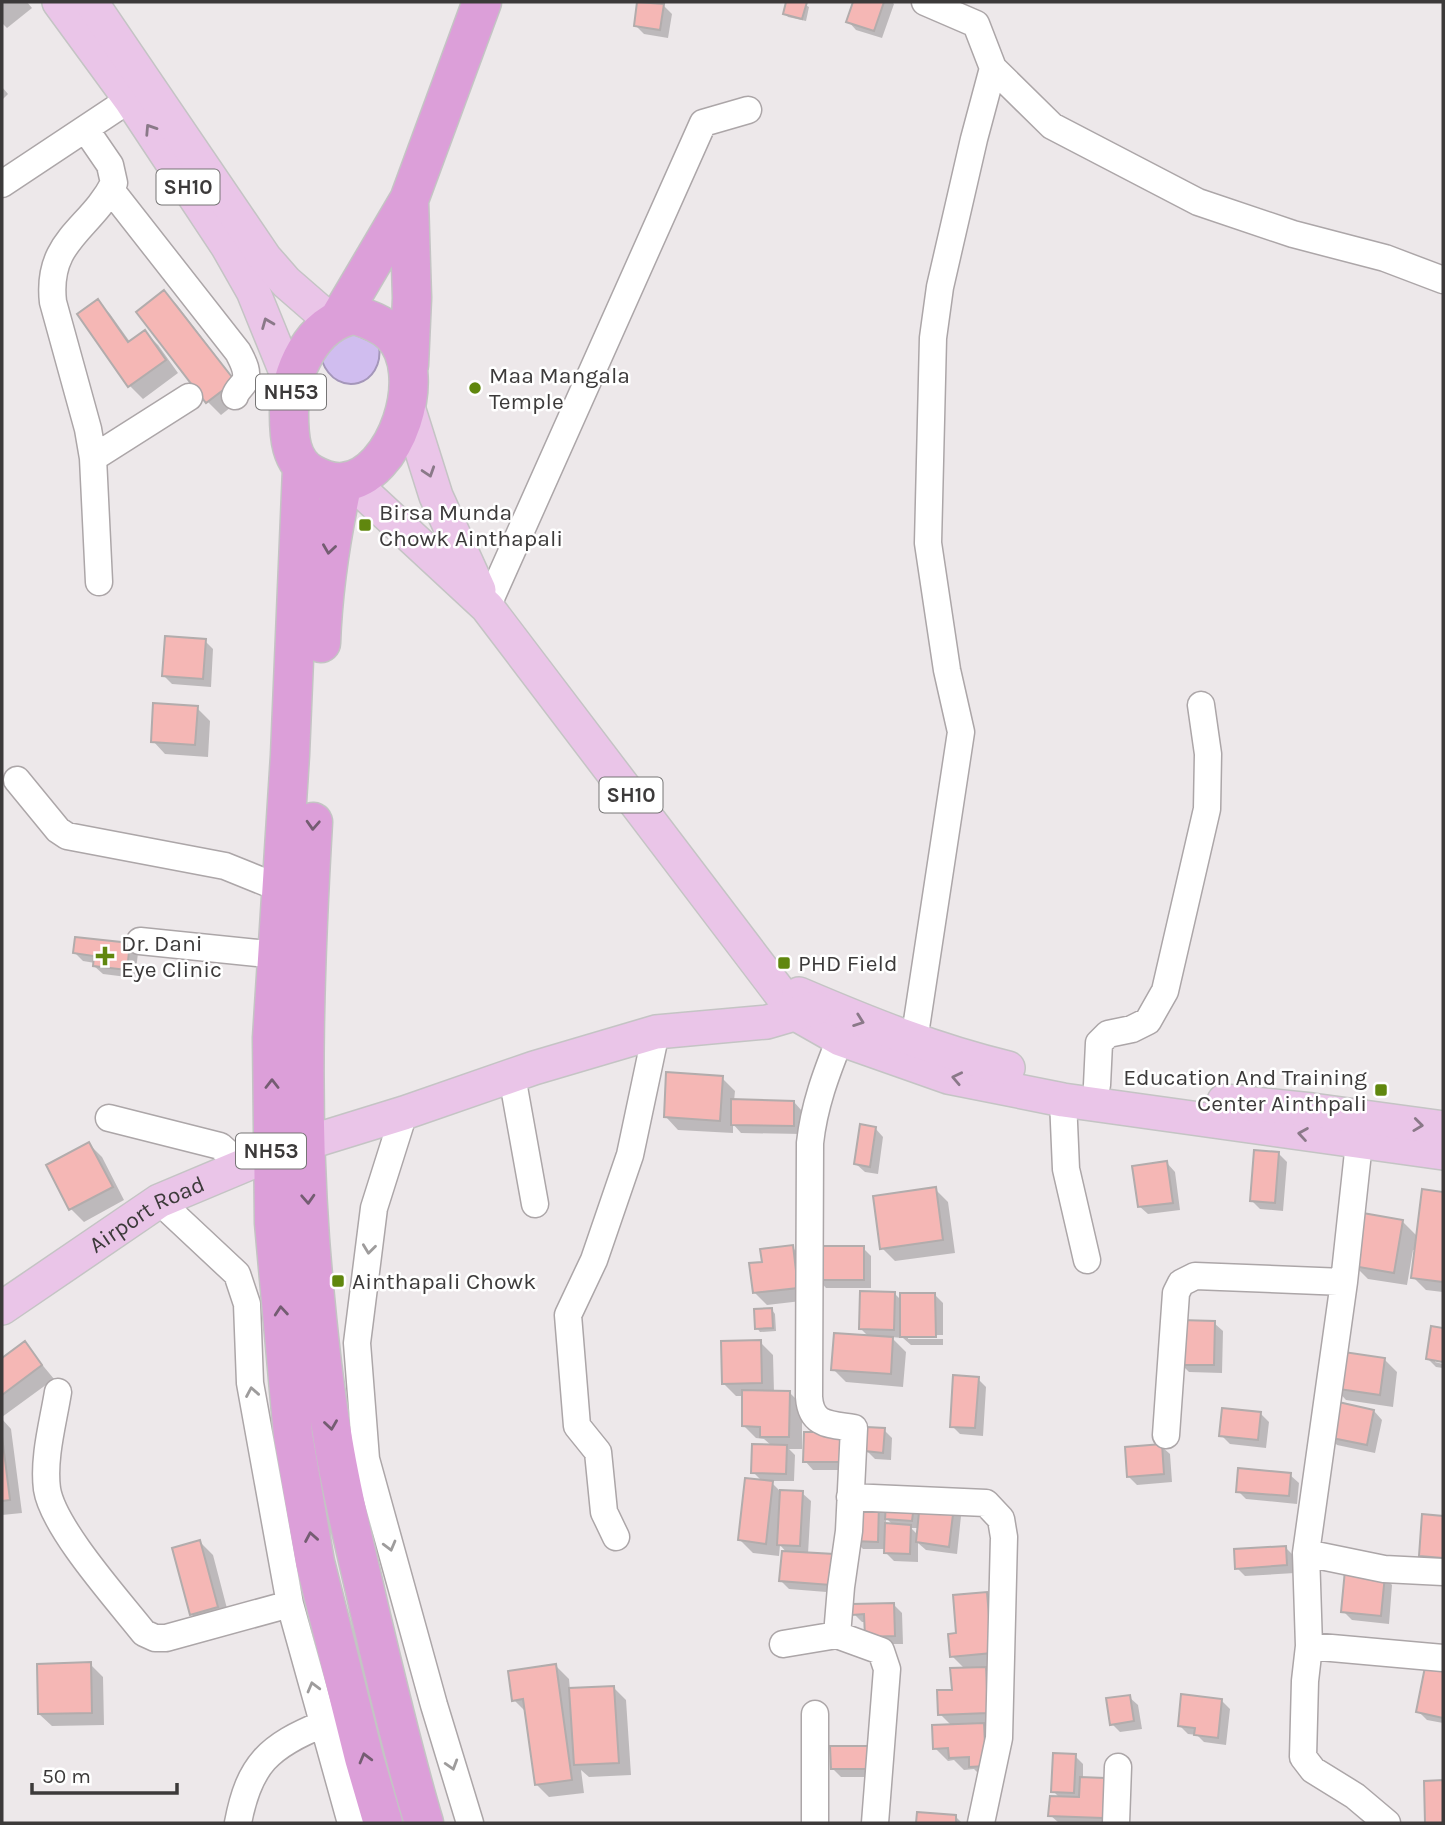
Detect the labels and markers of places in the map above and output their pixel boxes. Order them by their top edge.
place label: Maa Mangala Temple [489,362,630,415]
marker: Maa Mangala Temple [467,380,483,396]
place label: Birsa Munda Chowk Ainthapali [379,499,563,552]
marker: Birsa Munda Chowk Ainthapali [357,517,373,533]
place label: Dr. Dani Eye Clinic [121,930,222,983]
marker: Dr. Dani Eye Clinic [95,946,115,966]
place label: PHD Field [798,950,898,977]
marker: PHD Field [776,955,792,971]
place label: Education And Training Center Ainthpali [1123,1064,1367,1117]
marker: Education And Training Center Ainthpali [1373,1082,1389,1098]
place label: Ainthapali Chowk [352,1268,536,1295]
marker: Ainthapali Chowk [330,1273,346,1289]

